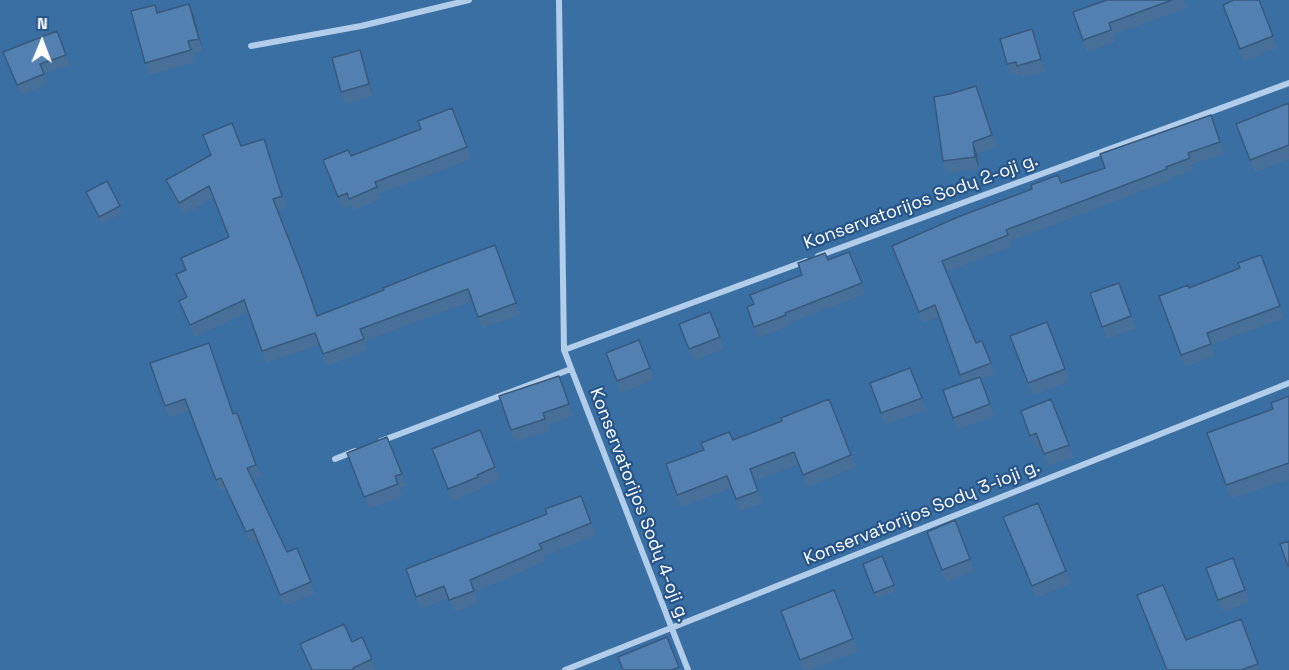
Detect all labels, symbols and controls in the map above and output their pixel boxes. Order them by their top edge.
north arrow [12,12,72,72]
text: N [37,13,48,34]
street label: Konservatorijos Sodų 2-oji g. [801,149,1041,255]
street label: Konservatorijos Sodų 4-oji g. [584,385,694,625]
street label: Konservatorijos Sodų 3-ioji g. [801,456,1043,570]

